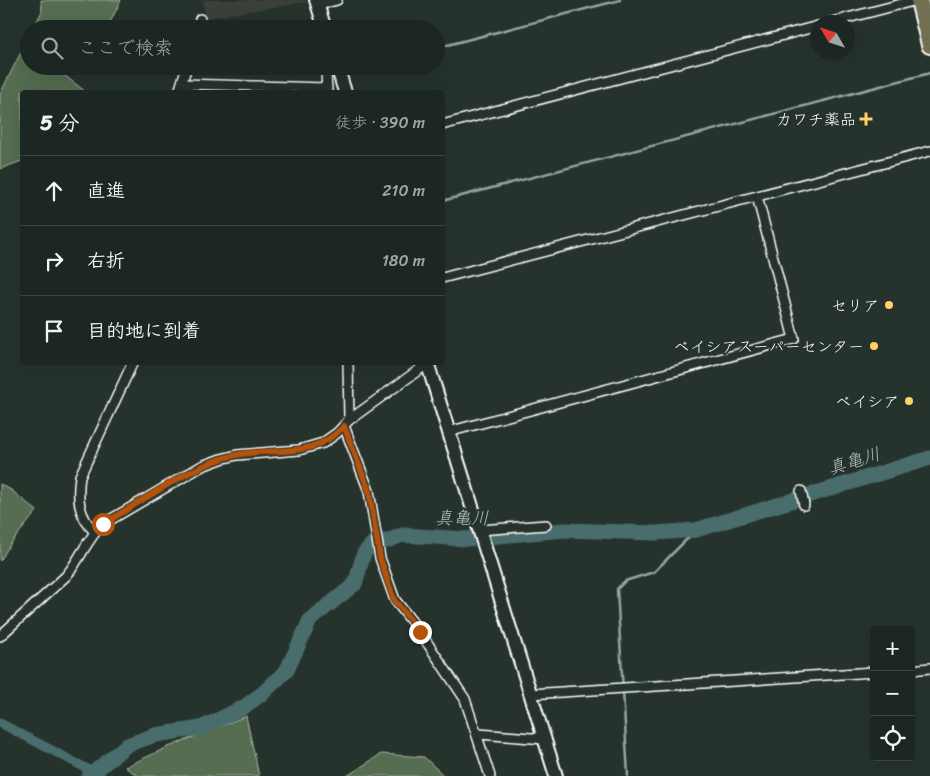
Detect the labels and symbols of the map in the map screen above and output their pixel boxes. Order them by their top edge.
north arrow [810,15,855,60]
place label: カワチ薬品 [776,105,856,134]
marker: カワチ薬品 [860,113,872,125]
place label: セリア [831,291,879,320]
marker: セリア [883,299,895,311]
place label: ベイシアスーパーセンター [674,332,864,361]
marker: ベイシアスーパーセンター [868,340,880,352]
place label: ベイシア [835,387,899,416]
marker: ベイシア [903,395,915,407]
water label: 真亀川 [824,438,884,484]
water label: 真亀川 [435,502,489,534]
route start [92,513,115,536]
route end [409,621,432,644]

